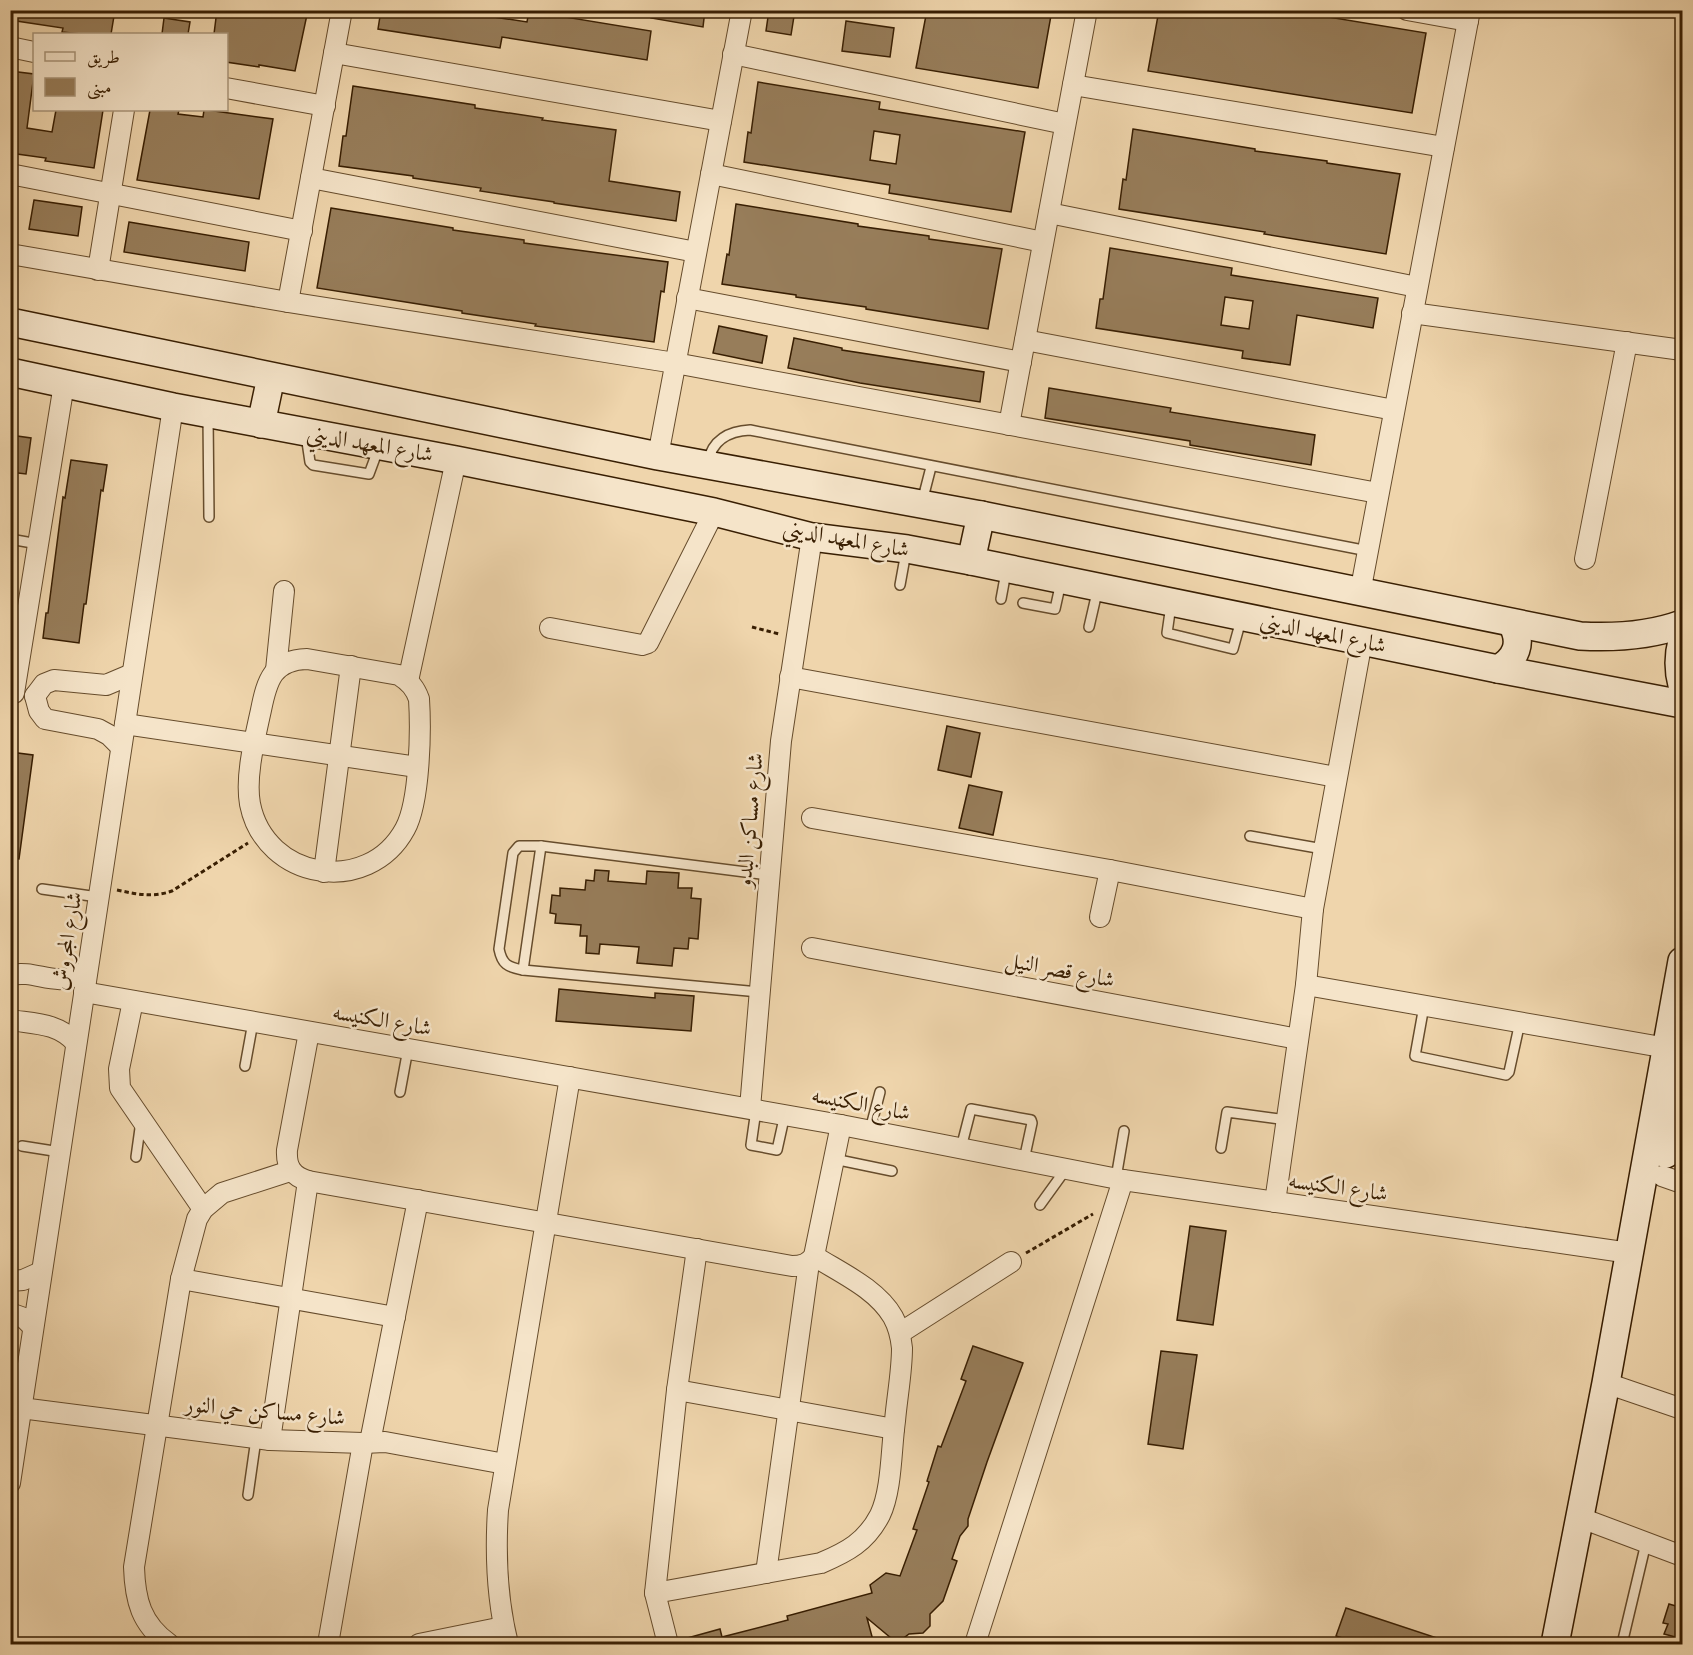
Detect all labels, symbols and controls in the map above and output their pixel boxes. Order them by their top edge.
legend [33,33,228,111]
text: طريق [87,46,120,69]
text: مبنى [87,76,112,100]
street label: شارع المعهد الديني [304,419,435,474]
street label: شارع المعهد الديني [780,514,911,569]
street label: شارع المعهد الديني [1256,606,1389,665]
street label: شارع مساكن البدو [730,752,774,891]
street label: شارع المجروش [45,890,93,993]
street label: شارع قصر النيل [1002,946,1117,998]
street label: شارع الكنيسه [330,998,434,1046]
street label: شارع الكنيسه [808,1081,913,1131]
street label: شارع الكنيسه [1286,1166,1389,1212]
street label: شارع مساكن حي النور [181,1390,346,1436]

